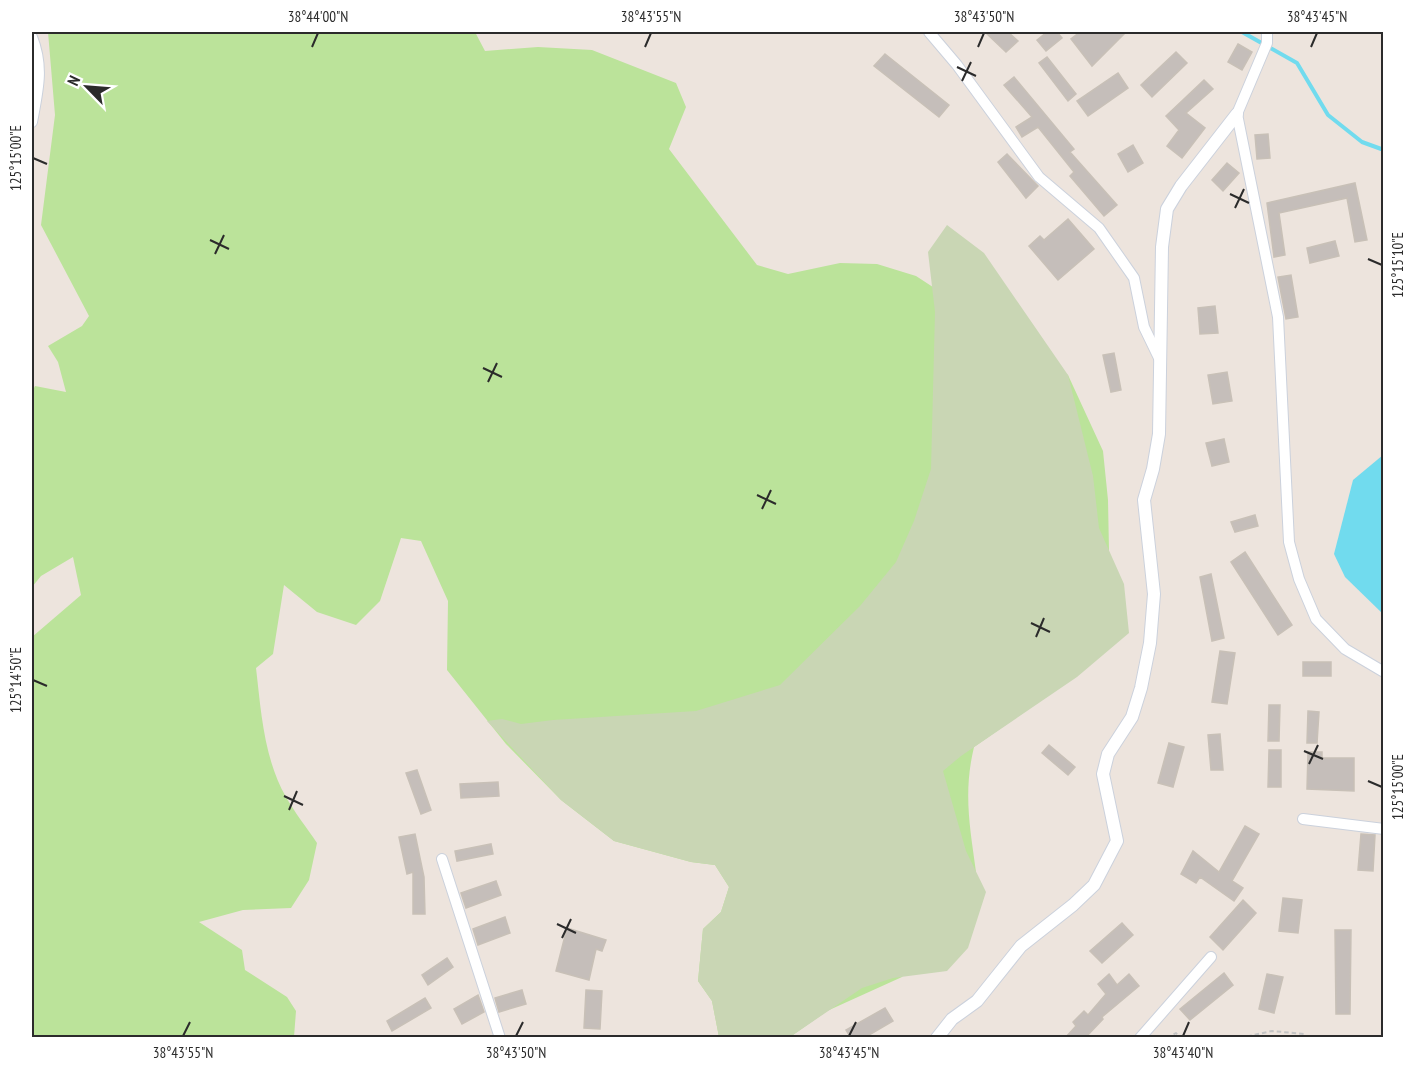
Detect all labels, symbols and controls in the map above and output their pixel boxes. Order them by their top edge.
text: 38°44'00"N [288,7,348,26]
text: 38°43'55"N [621,7,681,26]
text: 38°43'50"N [954,7,1014,26]
text: 38°43'45"N [1287,7,1347,26]
north arrow [57,57,117,117]
text: N [63,73,84,89]
text: 125°15'00"E [6,125,25,191]
text: 125°15'10"E [1388,232,1407,298]
text: 125°14'50"E [6,647,25,713]
text: 125°15'00"E [1388,754,1407,820]
text: 38°43'55"N [153,1043,213,1062]
text: 38°43'50"N [486,1043,546,1062]
text: 38°43'45"N [819,1043,879,1062]
text: 38°43'40"N [1153,1043,1213,1062]

